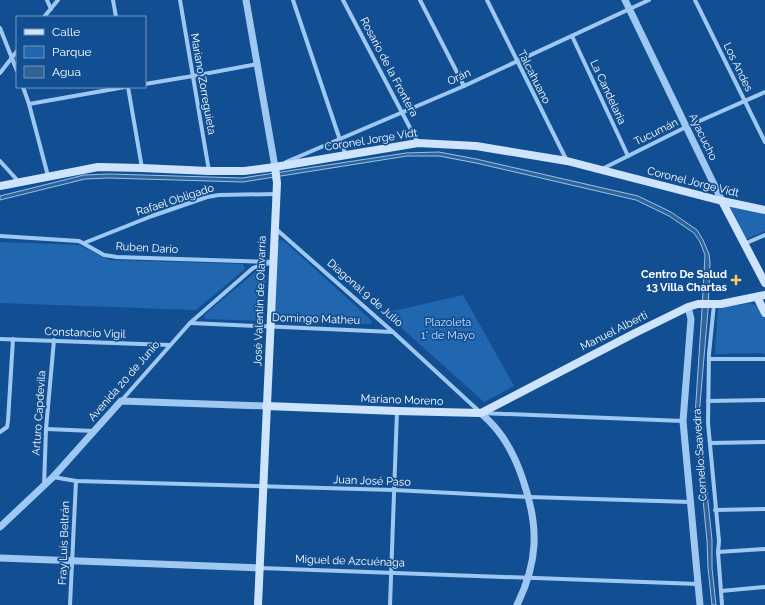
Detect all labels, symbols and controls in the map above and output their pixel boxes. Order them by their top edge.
street label: Rosario de la Frontera [357,15,421,119]
legend [16,16,146,88]
text: Calle [52,25,80,39]
street label: Mariano Zorreguieta [188,32,218,136]
street label: Los Andes [721,40,755,94]
text: Parque [52,45,92,59]
street label: Talcahuano [515,48,553,106]
street label: La Candelaria [587,58,629,126]
text: Agua [52,65,81,79]
street label: Orán [445,66,473,88]
street label: Ayacucho [686,111,720,163]
street label: Tucumán [632,116,680,148]
street label: Coronel Jorge Vidt [324,126,419,154]
street label: Coronel Jorge Vidt [646,164,740,200]
street label: Rafael Obligado [134,181,216,219]
street label: José Valentín de Olavarría [251,235,269,367]
street label: Ruben Dario [115,240,179,256]
street label: Diagonal 9 de Julio [324,257,406,330]
place label: Centro De Salud 13 Villa Chartas [641,268,728,294]
marker: Centro De Salud 13 Villa Chartas [730,274,742,286]
street label: Manuel Alberti [578,308,650,354]
street label: Domingo Matheu [272,311,360,327]
park label: Plazoleta 1° de Mayo [421,316,475,342]
street label: Constancio Vigil [44,325,126,341]
street label: Avenida 20 de Junio [86,338,163,424]
street label: Arturo Capdevila [30,370,48,456]
street label: Mariano Moreno [360,392,444,408]
street label: Cornelio Saavedra [690,408,710,502]
street label: Juan José Paso [333,473,411,489]
street label: Fray Luis Beltrán [56,501,72,585]
street label: Miguel de Azcuénaga [295,553,405,569]

